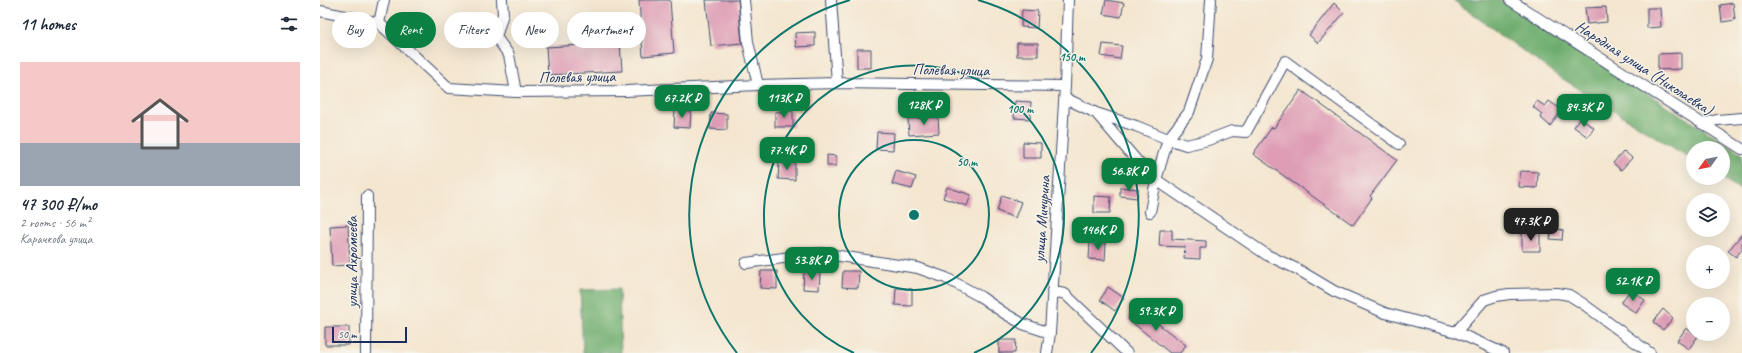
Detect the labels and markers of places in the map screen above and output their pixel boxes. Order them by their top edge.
pin: 67.2K ₽ [645,85,719,119]
pin: 113K ₽ [751,85,817,119]
pin: 128K ₽ [891,92,957,126]
pin: 84.3K ₽ [1547,94,1621,128]
pin: 77.4K ₽ [750,137,824,171]
pin: 56.8K ₽ [1092,158,1166,192]
centre of rings [907,208,921,222]
pin: 47.3K ₽ [1494,208,1568,242]
pin: 146K ₽ [1065,217,1131,251]
pin: 53.8K ₽ [775,247,849,281]
pin: 52.1K ₽ [1596,268,1670,302]
pin: 59.3K ₽ [1119,298,1193,332]

